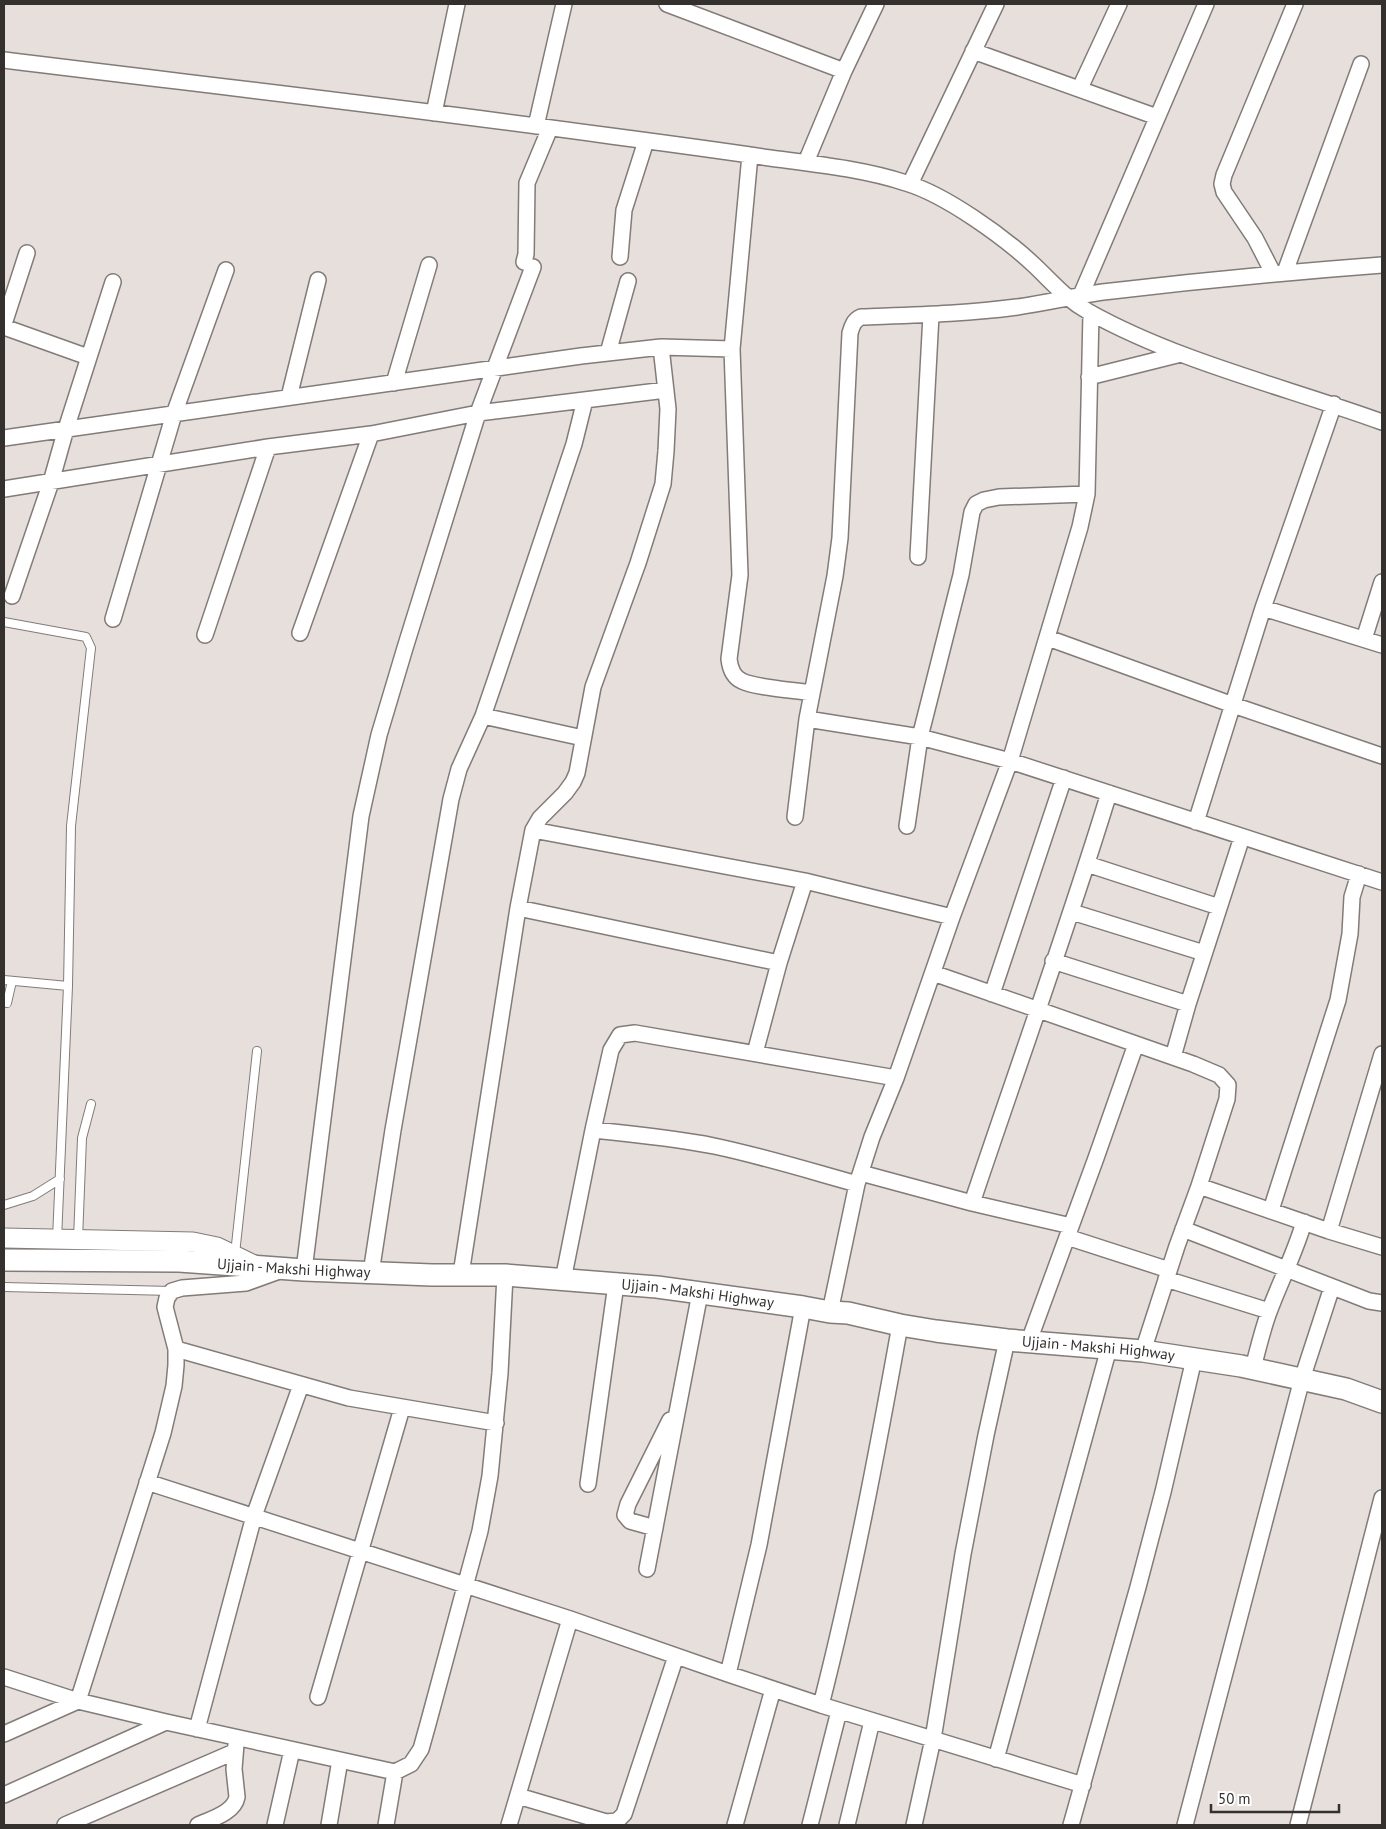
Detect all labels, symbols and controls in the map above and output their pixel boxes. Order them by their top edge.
street label: Ujjain - Makshi Highway [216,1254,371,1282]
street label: Ujjain - Makshi Highway [621,1274,775,1312]
street label: Ujjain - Makshi Highway [1021,1331,1176,1365]
scale bar [1211,1782,1338,1814]
text: 50 m [1218,1789,1251,1808]

